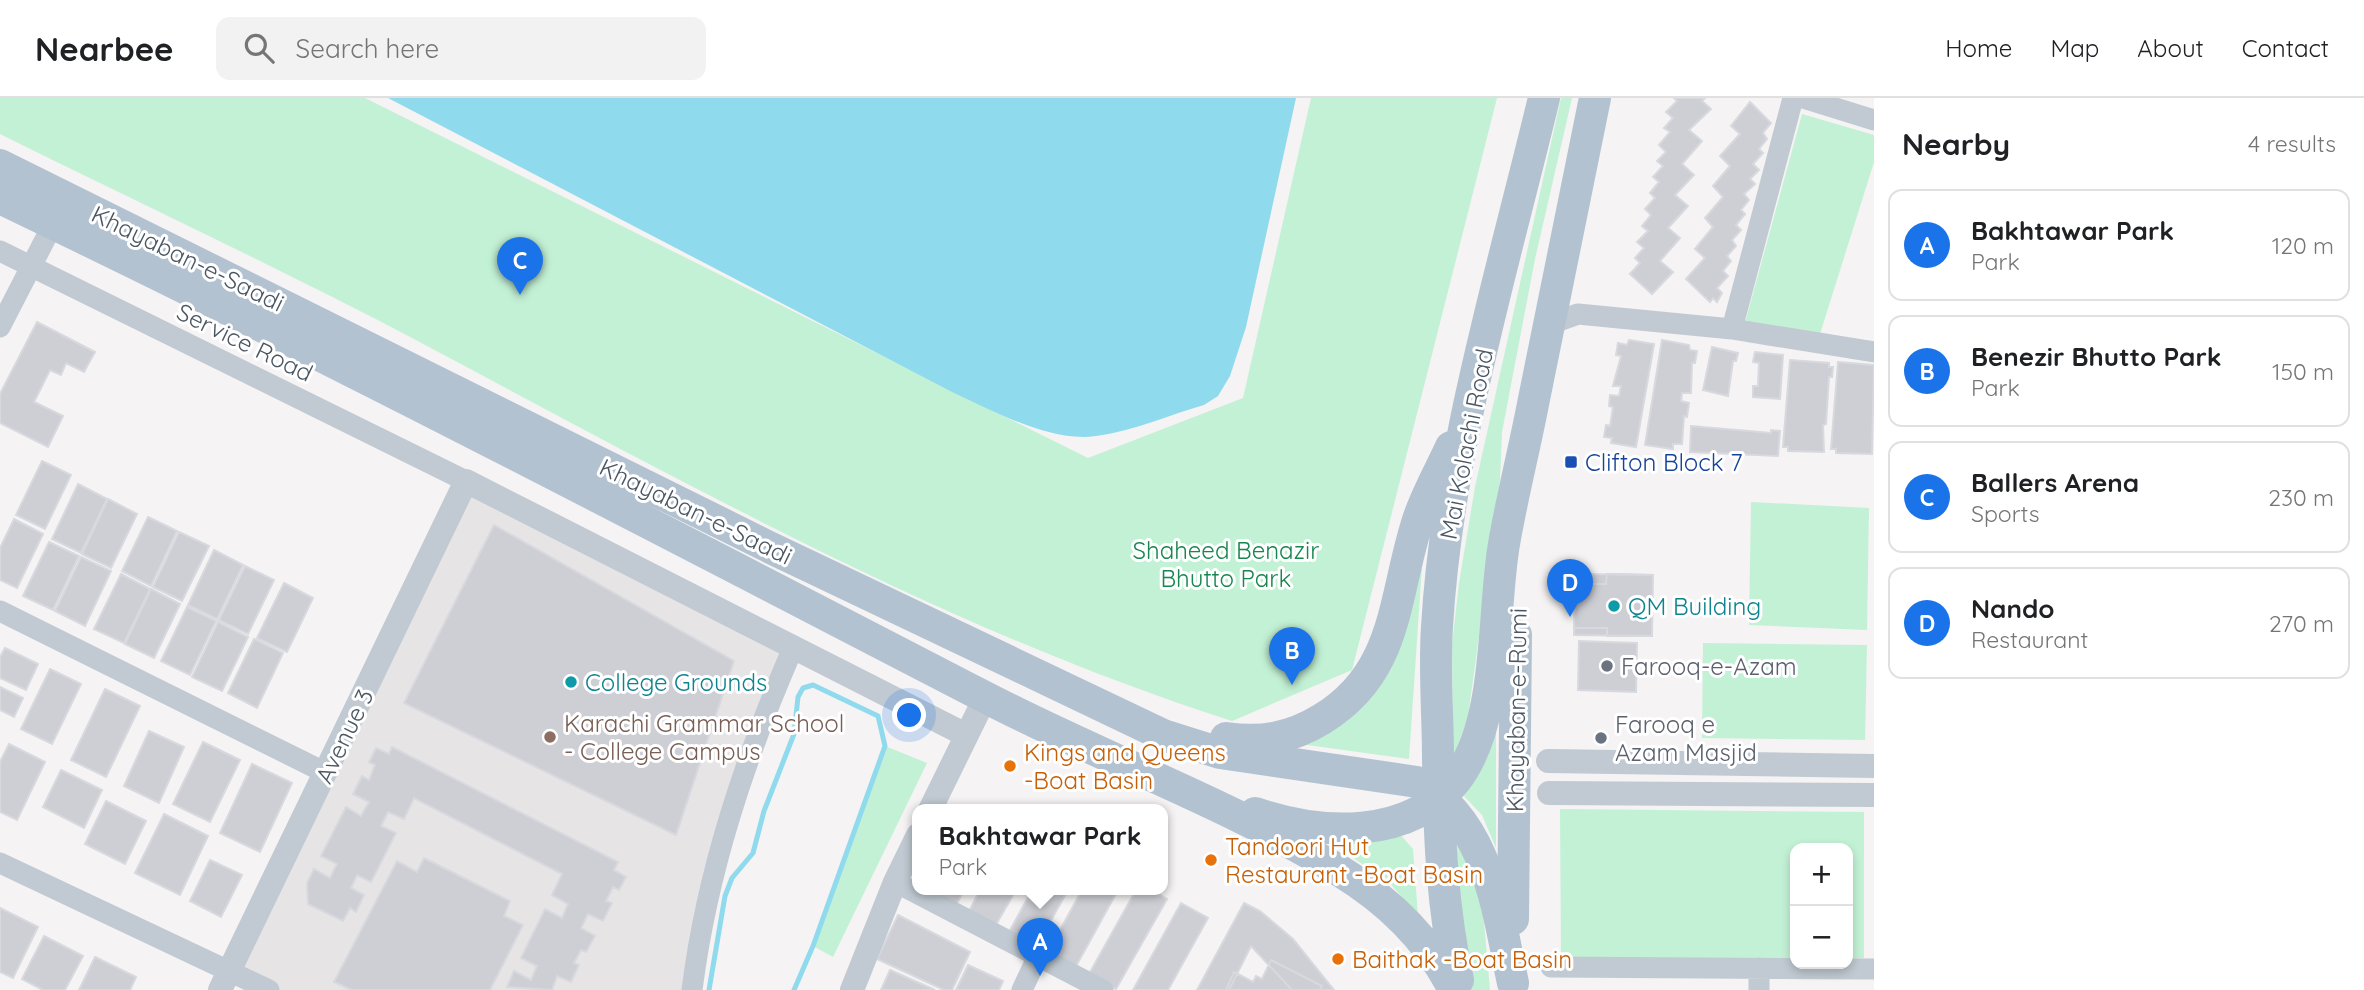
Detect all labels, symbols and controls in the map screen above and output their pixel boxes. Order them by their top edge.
search box [216,17,706,80]
text: Nearbee [35,28,174,69]
icon: search [240,29,278,67]
text: Search here [296,32,439,65]
text: Home [1945,33,2012,63]
text: Map [2050,33,2099,63]
text: About [2137,33,2204,63]
text: Contact [2242,33,2329,63]
text: Nearby [1902,125,2010,163]
text: 4 results [2248,129,2336,158]
street label: Khayaban-e-Saadi [87,198,289,318]
text: Bakhtawar Park [1971,214,2174,247]
text: A [1920,231,1934,260]
text: 120 m [2272,231,2334,260]
pin: C [497,237,543,295]
text: Park [1971,247,2020,276]
street label: Service Road [172,296,318,388]
text: Benezir Bhutto Park [1971,340,2222,373]
street label: Mai Kolachi Road [1433,346,1499,542]
text: B [1919,357,1935,386]
text: 150 m [2272,357,2334,386]
text: Park [1971,373,2020,402]
place label: Clifton Block 7 [1585,447,1742,477]
street label: Khayaban-e-Saadi [595,451,797,571]
marker: Clifton Block 7 [1563,454,1579,470]
text: Ballers Arena [1971,466,2139,499]
text: C [1920,483,1934,512]
text: 230 m [2268,483,2334,512]
text: Sports [1971,499,2040,528]
park label: Shaheed Benazir Bhutto Park [1133,535,1319,593]
pin: D [1547,559,1593,617]
place label: QM Building [1628,591,1761,621]
text: Nando [1971,592,2055,625]
marker: QM Building [1606,598,1622,614]
street label: Khayaban-e-Rumi [1499,608,1533,812]
text: D [1919,609,1935,638]
text: 270 m [2269,609,2334,638]
text: Restaurant [1971,625,2088,654]
pin: B [1269,627,1315,685]
place label: Farooq-e-Azam [1621,651,1797,681]
marker: Farooq-e-Azam [1599,658,1615,674]
place label: College Grounds [585,667,767,697]
marker: College Grounds [563,674,579,690]
street label: Avenue 3 [308,684,380,788]
your location [892,698,926,732]
place label: Karachi Grammar School - College Campus [564,708,844,766]
place label: Farooq e Azam Masjid [1615,709,1757,767]
marker: Karachi Grammar School - College Campus [542,729,558,745]
marker: Farooq e Azam Masjid [1593,730,1609,746]
place label: Kings and Queens -Boat Basin [1024,737,1226,795]
marker: Kings and Queens -Boat Basin [1002,758,1018,774]
popup [912,804,1168,895]
text: Bakhtawar Park [939,819,1141,852]
place label: Tandoori Hut Restaurant -Boat Basin [1225,831,1483,889]
map controls [1790,843,1853,969]
button: + [1790,843,1853,906]
text: Park [939,852,987,881]
marker: Tandoori Hut Restaurant -Boat Basin [1203,852,1219,868]
button: − [1790,906,1853,969]
pin: A [1017,918,1063,976]
place label: Baithak -Boat Basin [1352,944,1572,974]
marker: Baithak -Boat Basin [1330,951,1346,967]

